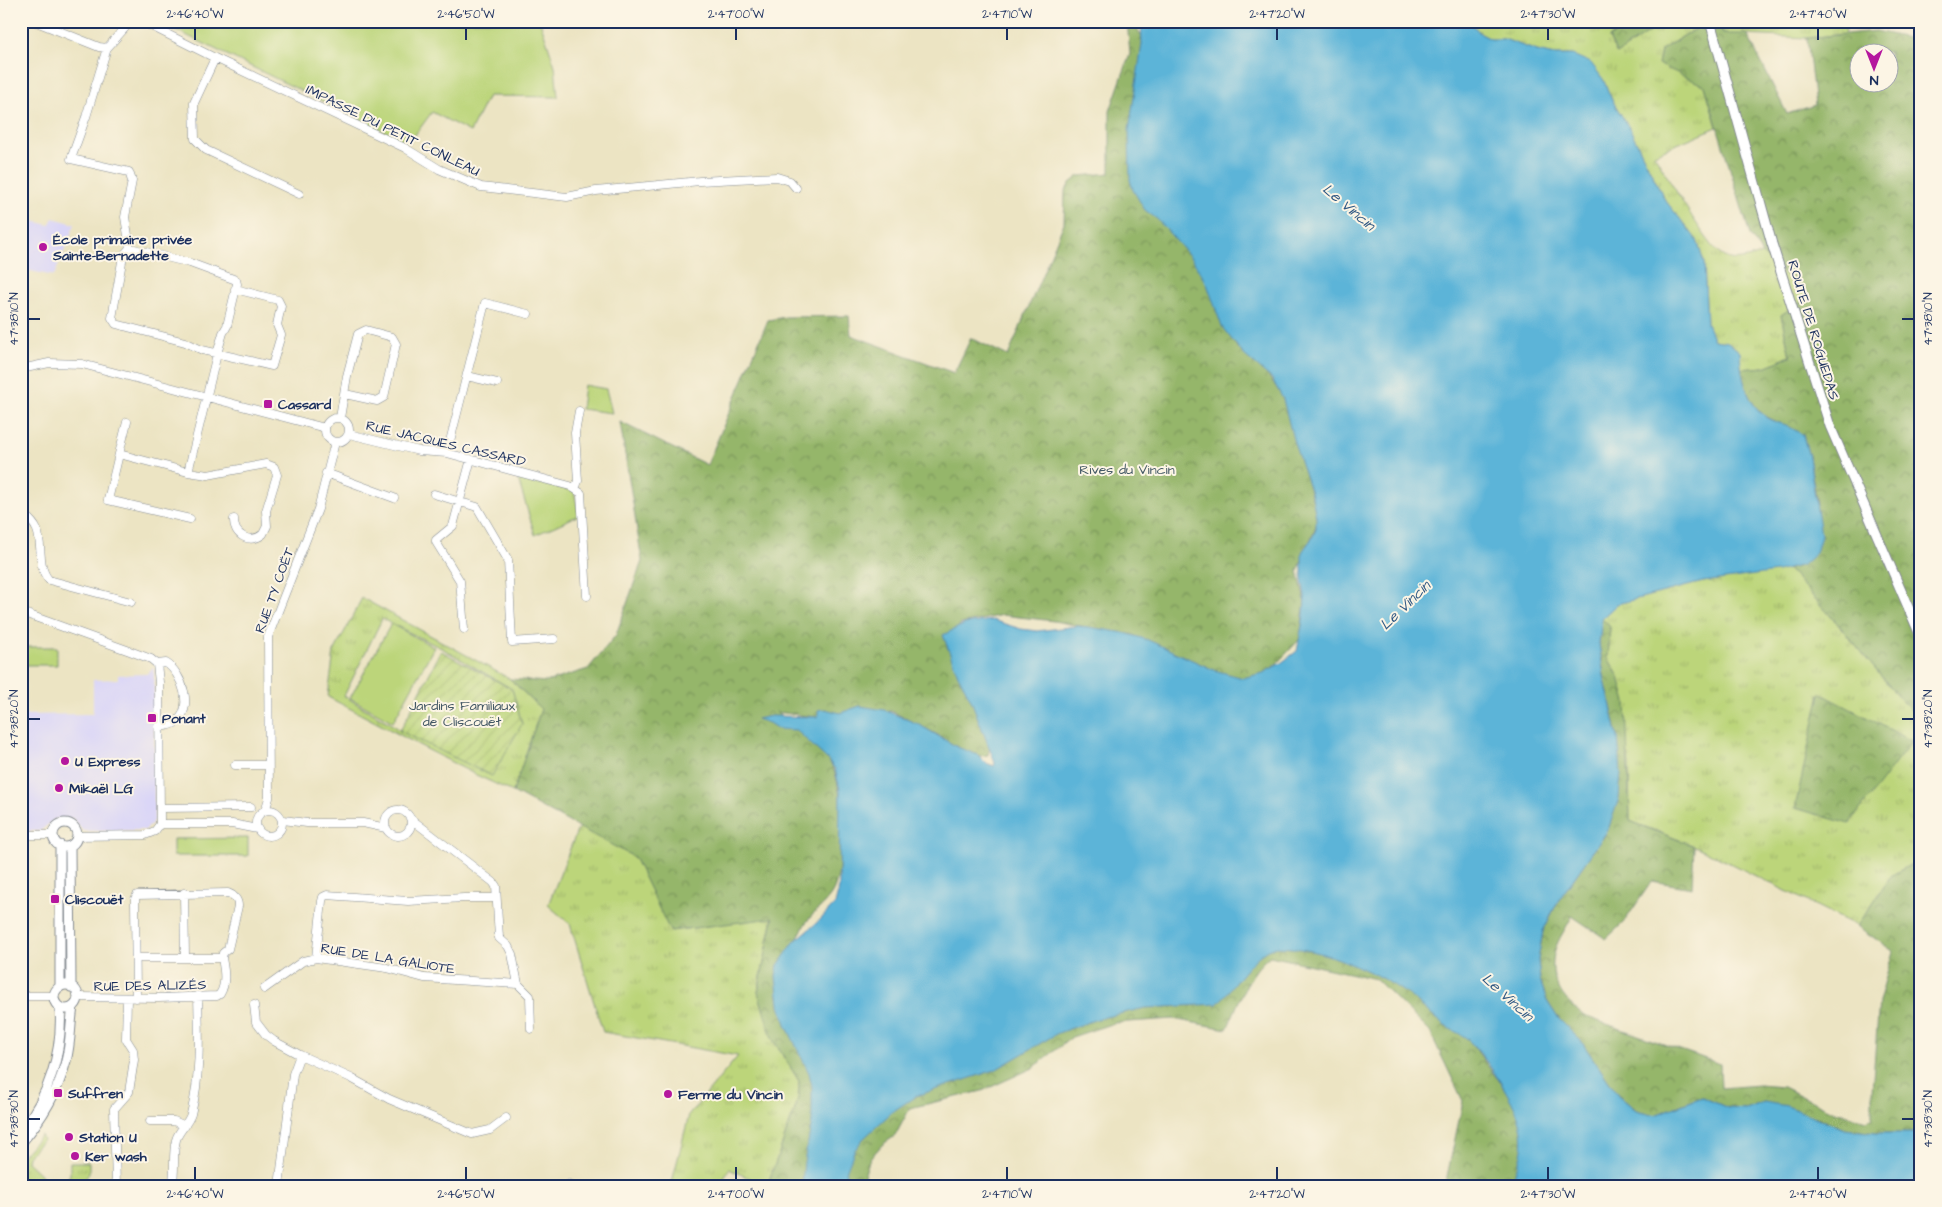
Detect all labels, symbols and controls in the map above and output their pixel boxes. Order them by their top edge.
text: 2°46'40"W [167,6,224,23]
text: 2°46'50"W [437,6,495,23]
text: 2°47'00"W [708,6,765,23]
text: 2°47'10"W [982,6,1033,23]
text: 2°47'20"W [1249,6,1305,23]
text: 2°47'30"W [1521,6,1576,23]
text: 2°47'40"W [1790,6,1847,23]
north arrow [1850,42,1900,92]
text: N [1869,70,1878,90]
street label: IMPASSE DU PETIT CONLEAU [302,80,483,182]
water label: Le Vincin [1318,179,1381,237]
place label: École primaire privée Sainte-Bernadette [52,230,193,266]
marker: École primaire privée Sainte-Bernadette [37,241,49,253]
street label: ROUTE DE ROGUEDAS [1782,258,1844,403]
text: 47°38'10"N [6,292,23,346]
text: 47°38'10"N [1920,292,1937,346]
place label: Cassard [278,395,332,415]
marker: Cassard [262,398,274,410]
street label: RUE JACQUES CASSARD [364,416,528,472]
park label: Rives du Vincin [1079,460,1175,480]
street label: RUE TY COËT [250,544,300,636]
water label: Le Vincin [1375,575,1436,635]
text: 47°38'20"N [6,689,23,748]
text: 47°38'20"N [1920,689,1937,748]
park label: Jardins Familiaux de Cliscouët [409,696,515,732]
place label: Ponant [162,709,206,729]
marker: Ponant [146,712,158,724]
place label: U Express [75,752,141,772]
marker: U Express [59,755,71,767]
place label: Mikaël LG [69,779,133,799]
marker: Mikaël LG [53,782,65,794]
place label: Cliscouët [65,890,124,910]
marker: Cliscouët [49,893,61,905]
street label: RUE DE LA GALIOTE [319,938,457,980]
water label: Le Vincin [1477,969,1539,1027]
street label: RUE DES ALIZÉS [93,975,207,997]
place label: Suffren [67,1084,123,1104]
place label: Ferme du Vincin [678,1085,783,1105]
marker: Suffren [52,1087,64,1099]
marker: Ferme du Vincin [662,1088,674,1100]
text: 47°38'30"N [6,1090,23,1148]
text: 47°38'30"N [1920,1090,1937,1148]
place label: Station U [78,1128,137,1148]
marker: Station U [63,1131,75,1143]
place label: Ker wash [85,1147,148,1167]
marker: Ker wash [69,1150,81,1162]
text: 2°46'40"W [167,1186,224,1203]
text: 2°46'50"W [437,1186,495,1203]
text: 2°47'00"W [708,1186,765,1203]
text: 2°47'10"W [982,1186,1033,1203]
text: 2°47'20"W [1249,1186,1305,1203]
text: 2°47'30"W [1521,1186,1576,1203]
text: 2°47'40"W [1790,1186,1847,1203]

